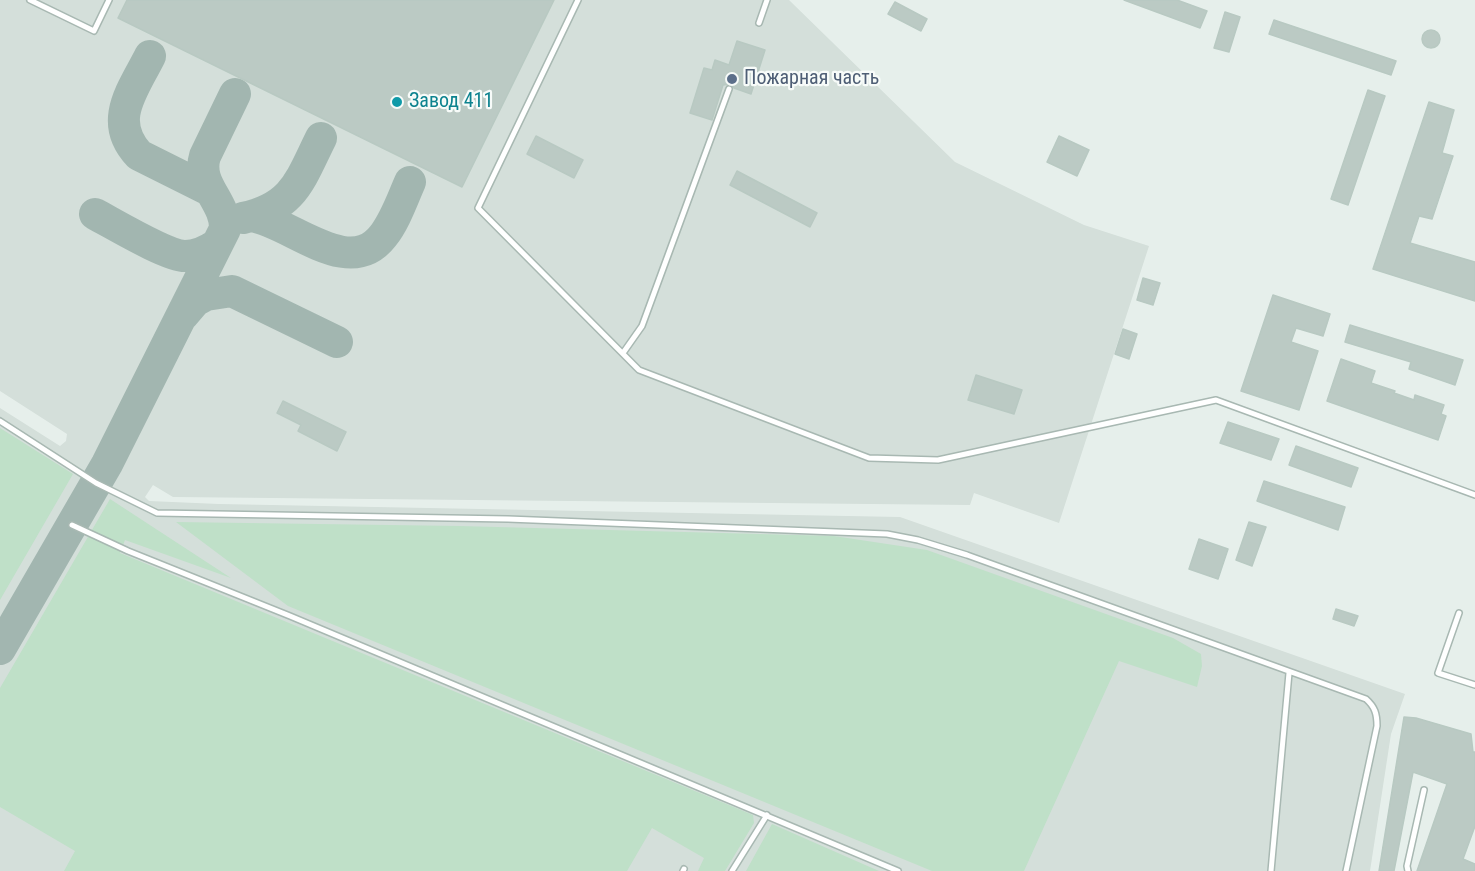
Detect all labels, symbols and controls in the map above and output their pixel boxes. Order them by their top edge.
place label: Пожарная часть [744,67,879,91]
marker: Пожарная часть [725,72,739,86]
place label: Завод 411 [409,90,493,114]
marker: Завод 411 [390,95,404,109]

